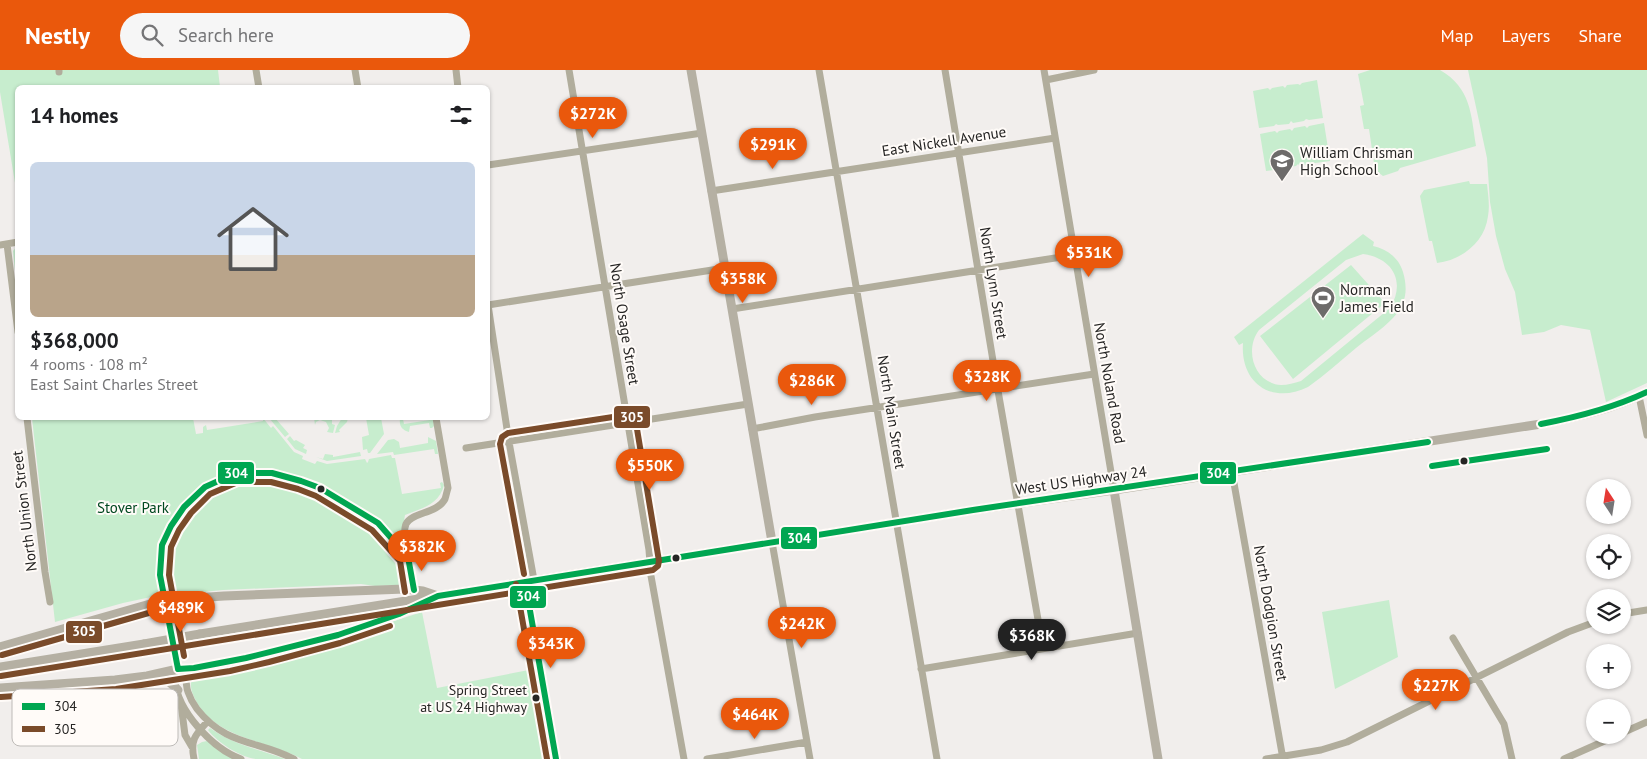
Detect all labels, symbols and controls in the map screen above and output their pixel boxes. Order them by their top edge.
search box [120,13,470,58]
text: Nestly [25,20,90,51]
icon: search [138,21,166,49]
text: Search here [178,23,274,47]
text: Map [1441,24,1473,47]
text: Layers [1501,24,1550,47]
text: Share [1578,24,1622,47]
pin: $272K [558,97,628,139]
icon: filters [447,101,475,129]
text: 14 homes [30,102,118,129]
text: $272K [570,103,616,123]
street label: East Nickell Avenue [881,122,1007,160]
pin: $291K [738,128,808,170]
text: $291K [750,134,796,154]
place label: William Chrisman High School [1300,143,1413,179]
school or university icon: William Chrisman High School [1269,148,1295,182]
icon: home [208,194,298,284]
street label: North Lynn Street [976,226,1012,340]
pin: $531K [1054,236,1124,278]
text: $531K [1066,242,1112,262]
street label: North Osage Street [606,262,644,386]
pin: $358K [708,262,778,304]
text: $358K [720,268,766,288]
place label: Norman James Field [1339,280,1414,316]
sports icon: Norman James Field [1310,285,1336,319]
street label: North Noland Road [1090,321,1130,445]
text: $368,000 [30,327,119,354]
text: 4 rooms · 108 m² [30,354,148,374]
street label: North Main Street [874,354,910,470]
pin: $328K [952,360,1022,402]
pin: $286K [777,364,847,406]
text: $328K [964,366,1010,386]
text: $286K [789,370,835,390]
text: East Saint Charles Street [30,374,198,394]
line badge: 305 [613,405,651,429]
text: 305 [620,408,644,426]
pin: $550K [615,448,685,491]
street label: North Union Street [7,450,41,572]
text: $550K [627,455,673,475]
unlabelled marker [1459,456,1469,466]
line badge: 304 [217,461,255,485]
street label: West US Highway 24 [1014,461,1148,499]
line badge: 304 [1199,461,1237,485]
text: 304 [224,464,248,482]
text: 304 [1206,464,1230,482]
north arrow [1586,479,1631,524]
map controls [1586,479,1631,744]
unlabelled marker [316,484,326,494]
park label: Stover Park [97,498,170,517]
line badge: 304 [780,526,818,550]
text: 304 [787,529,811,547]
pin: $382K [387,530,457,572]
button: locate [1586,534,1631,579]
text: $382K [399,536,445,556]
street label: North Dodgion Street [1250,544,1292,682]
unlabelled marker [671,553,681,563]
line badge: 304 [509,585,547,609]
text: 304 [516,587,540,605]
button: layers [1586,589,1631,634]
pin: $489K [146,590,216,633]
text: $489K [158,597,204,617]
pin: $242K [767,606,837,649]
text: $242K [779,613,825,633]
pin: $368K [997,618,1067,661]
line badge: 305 [65,620,103,644]
text: 305 [72,622,96,640]
text: $368K [1009,625,1055,645]
pin: $343K [516,626,586,669]
text: $343K [528,633,574,653]
button: + [1586,644,1631,689]
pin: $227K [1401,668,1471,711]
text: $227K [1413,675,1459,695]
place label: Spring Street at US 24 Highway [420,681,527,716]
legend [12,689,178,746]
marker: Spring Street at US 24 Highway [531,693,541,703]
text: 304 [54,697,77,715]
pin: $464K [720,698,790,740]
button: − [1586,699,1631,744]
text: $464K [732,704,778,724]
text: 305 [54,720,77,738]

